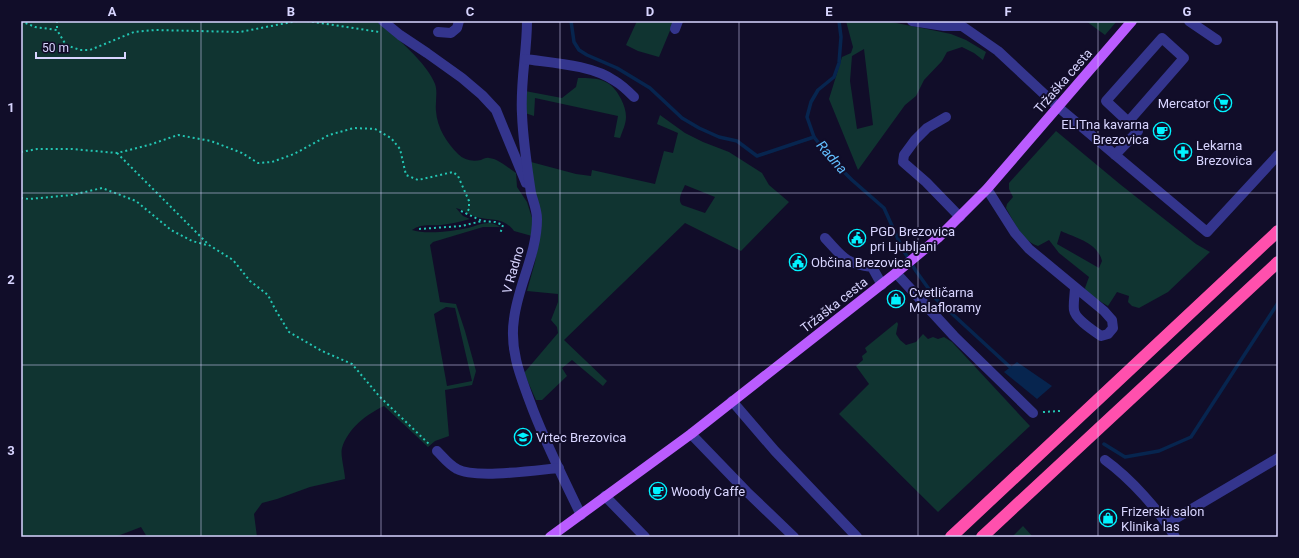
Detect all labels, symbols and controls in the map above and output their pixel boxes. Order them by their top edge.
text: A [108,4,117,19]
text: B [287,4,295,19]
text: C [466,4,475,19]
text: D [646,4,654,19]
text: E [825,4,833,19]
text: F [1004,4,1012,19]
text: G [1183,4,1192,19]
scale bar [36,34,125,60]
text: 50 m [42,41,69,55]
street label: Tržaška cesta [1031,46,1095,116]
supermarket icon: Mercator [1213,93,1233,113]
place label: Mercator [1158,96,1211,111]
text: 1 [7,100,15,115]
place label: ELITna kavarna Brezovica [1061,117,1149,147]
cafe icon: ELITna kavarna Brezovica [1152,121,1172,141]
water label: Radna [813,137,851,177]
place label: Lekarna Brezovica [1196,138,1252,168]
pharmacy icon: Lekarna Brezovica [1173,142,1193,162]
place label: PGD Brezovica pri Ljubljani [870,224,955,254]
public building icon: PGD Brezovica pri Ljubljani [847,228,867,248]
street label: V Radno [499,245,527,295]
public building icon: Občina Brezovica [788,252,808,272]
place label: Občina Brezovica [811,255,911,270]
text: 2 [7,272,15,287]
street label: Tržaška cesta [798,274,870,336]
place label: Cvetličarna Malafloramy [909,285,981,315]
shop icon: Cvetličarna Malafloramy [886,289,906,309]
school or university icon: Vrtec Brezovica [513,427,533,447]
place label: Vrtec Brezovica [536,430,626,445]
text: 3 [7,443,15,458]
cafe icon: Woody Caffe [648,481,668,501]
place label: Woody Caffe [671,484,745,499]
place label: Frizerski salon Klinika las [1121,504,1204,534]
shop icon: Frizerski salon Klinika las [1098,508,1118,528]

